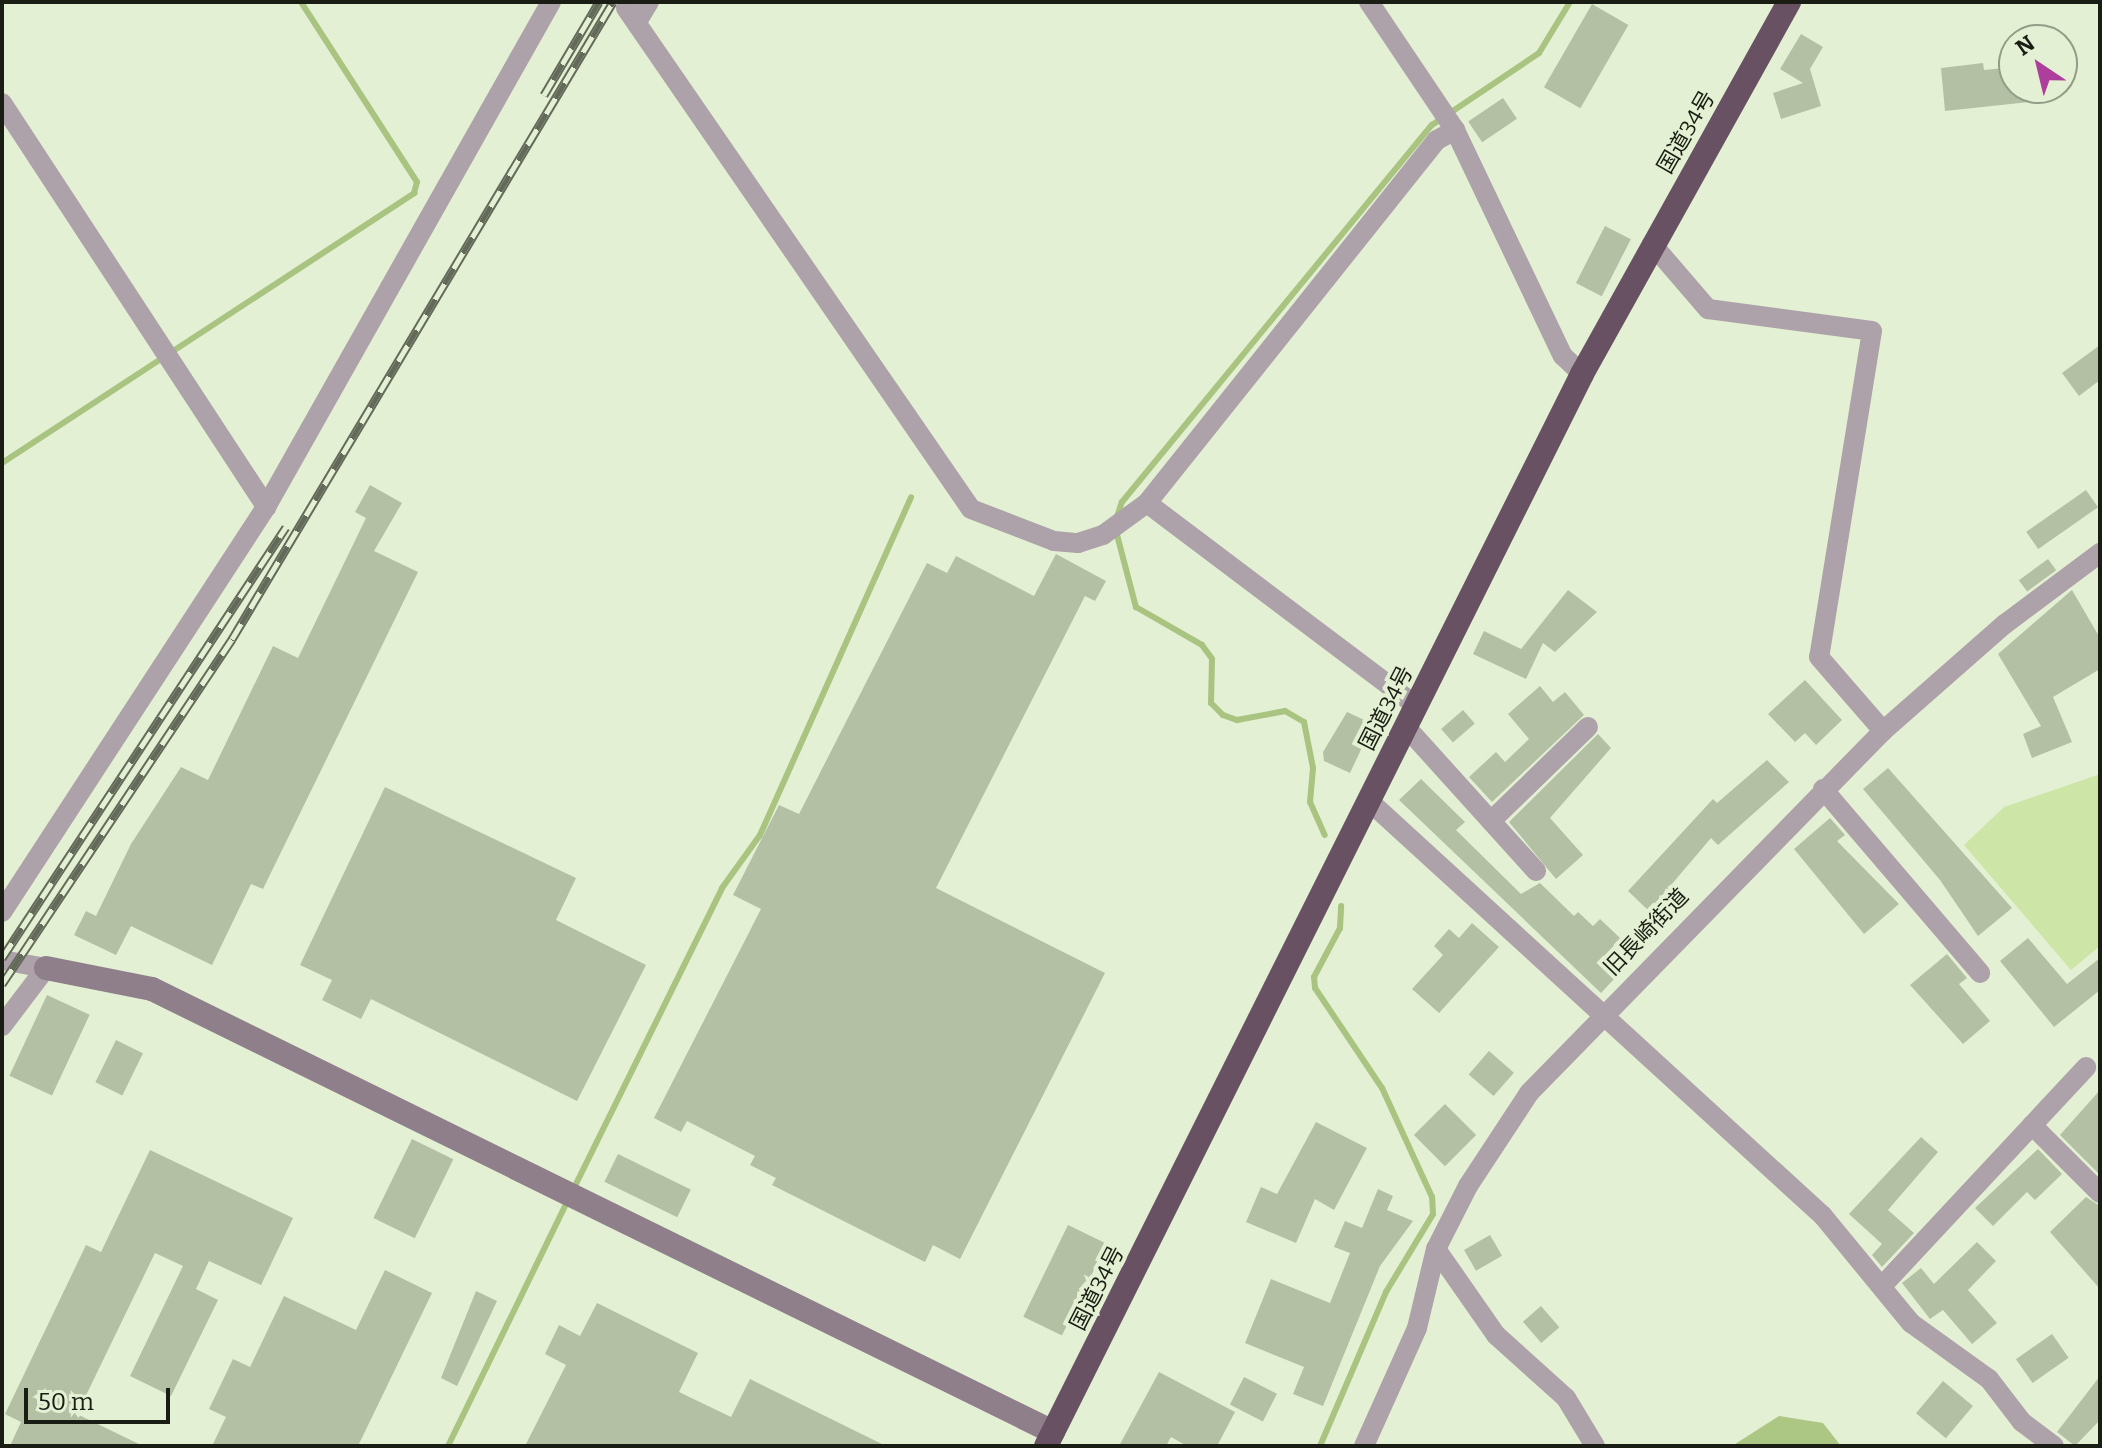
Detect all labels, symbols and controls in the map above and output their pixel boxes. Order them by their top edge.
north arrow [1998,24,2078,104]
text: N [2010,30,2040,62]
street label: 国道34号 [1652,86,1720,178]
street label: 国道34号 [1353,661,1419,755]
street label: 旧長崎街道 [1598,883,1694,981]
street label: 国道34号 [1064,1241,1130,1335]
scale bar [28,1372,174,1422]
text: 50 m [38,1388,94,1416]

